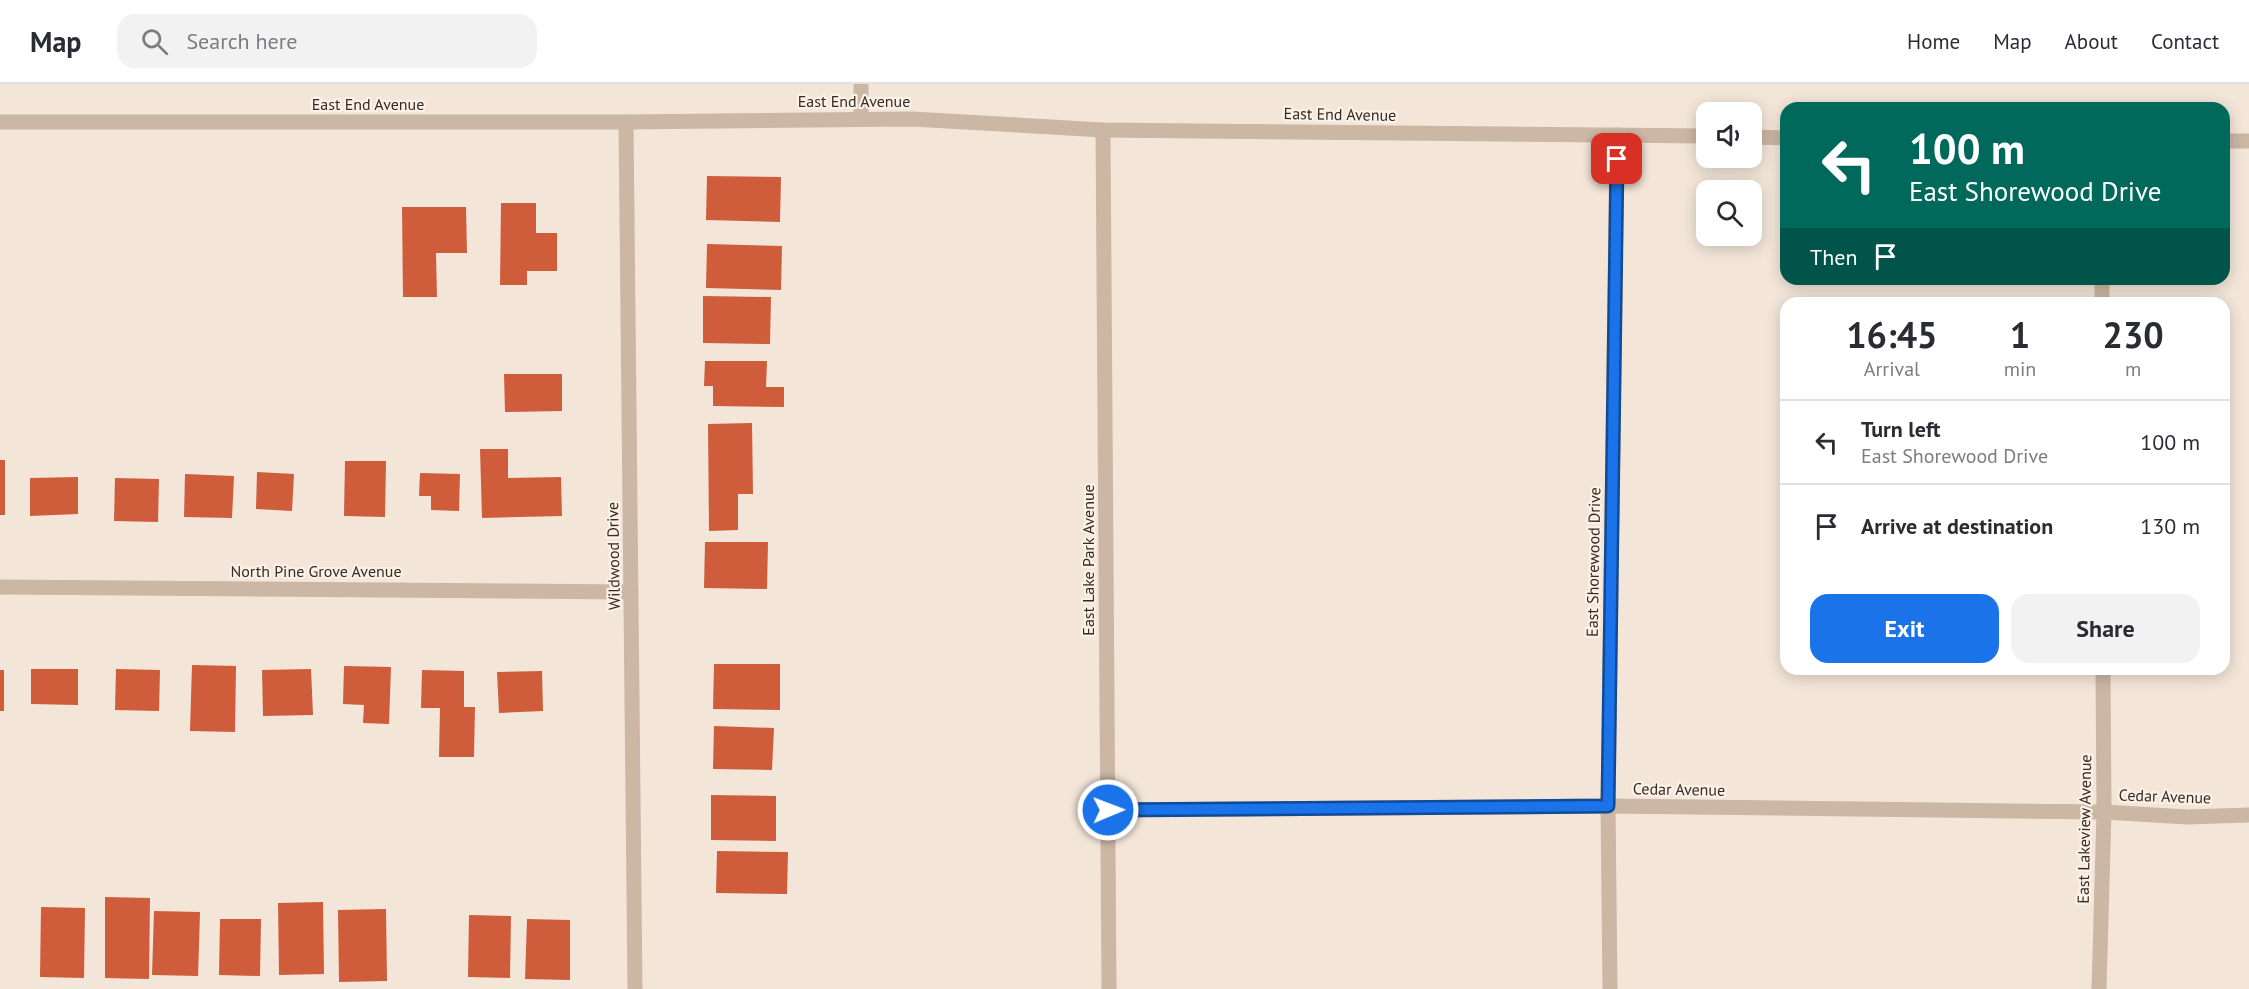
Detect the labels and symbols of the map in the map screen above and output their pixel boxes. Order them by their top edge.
street label: East End Avenue [798,91,910,111]
street label: East End Avenue [312,94,424,114]
street label: East End Avenue [1284,103,1396,125]
pin [1591,133,1642,184]
street label: East Lake Park Avenue [1078,484,1098,636]
street label: East Shorewood Drive [1582,487,1604,637]
street label: Wildwood Drive [602,502,624,610]
street label: North Pine Grove Avenue [230,561,402,581]
street label: East Lakeview Avenue [2073,754,2095,904]
position arrow [1076,778,1140,842]
street label: Cedar Avenue [1633,778,1725,800]
street label: Cedar Avenue [2118,784,2212,808]

